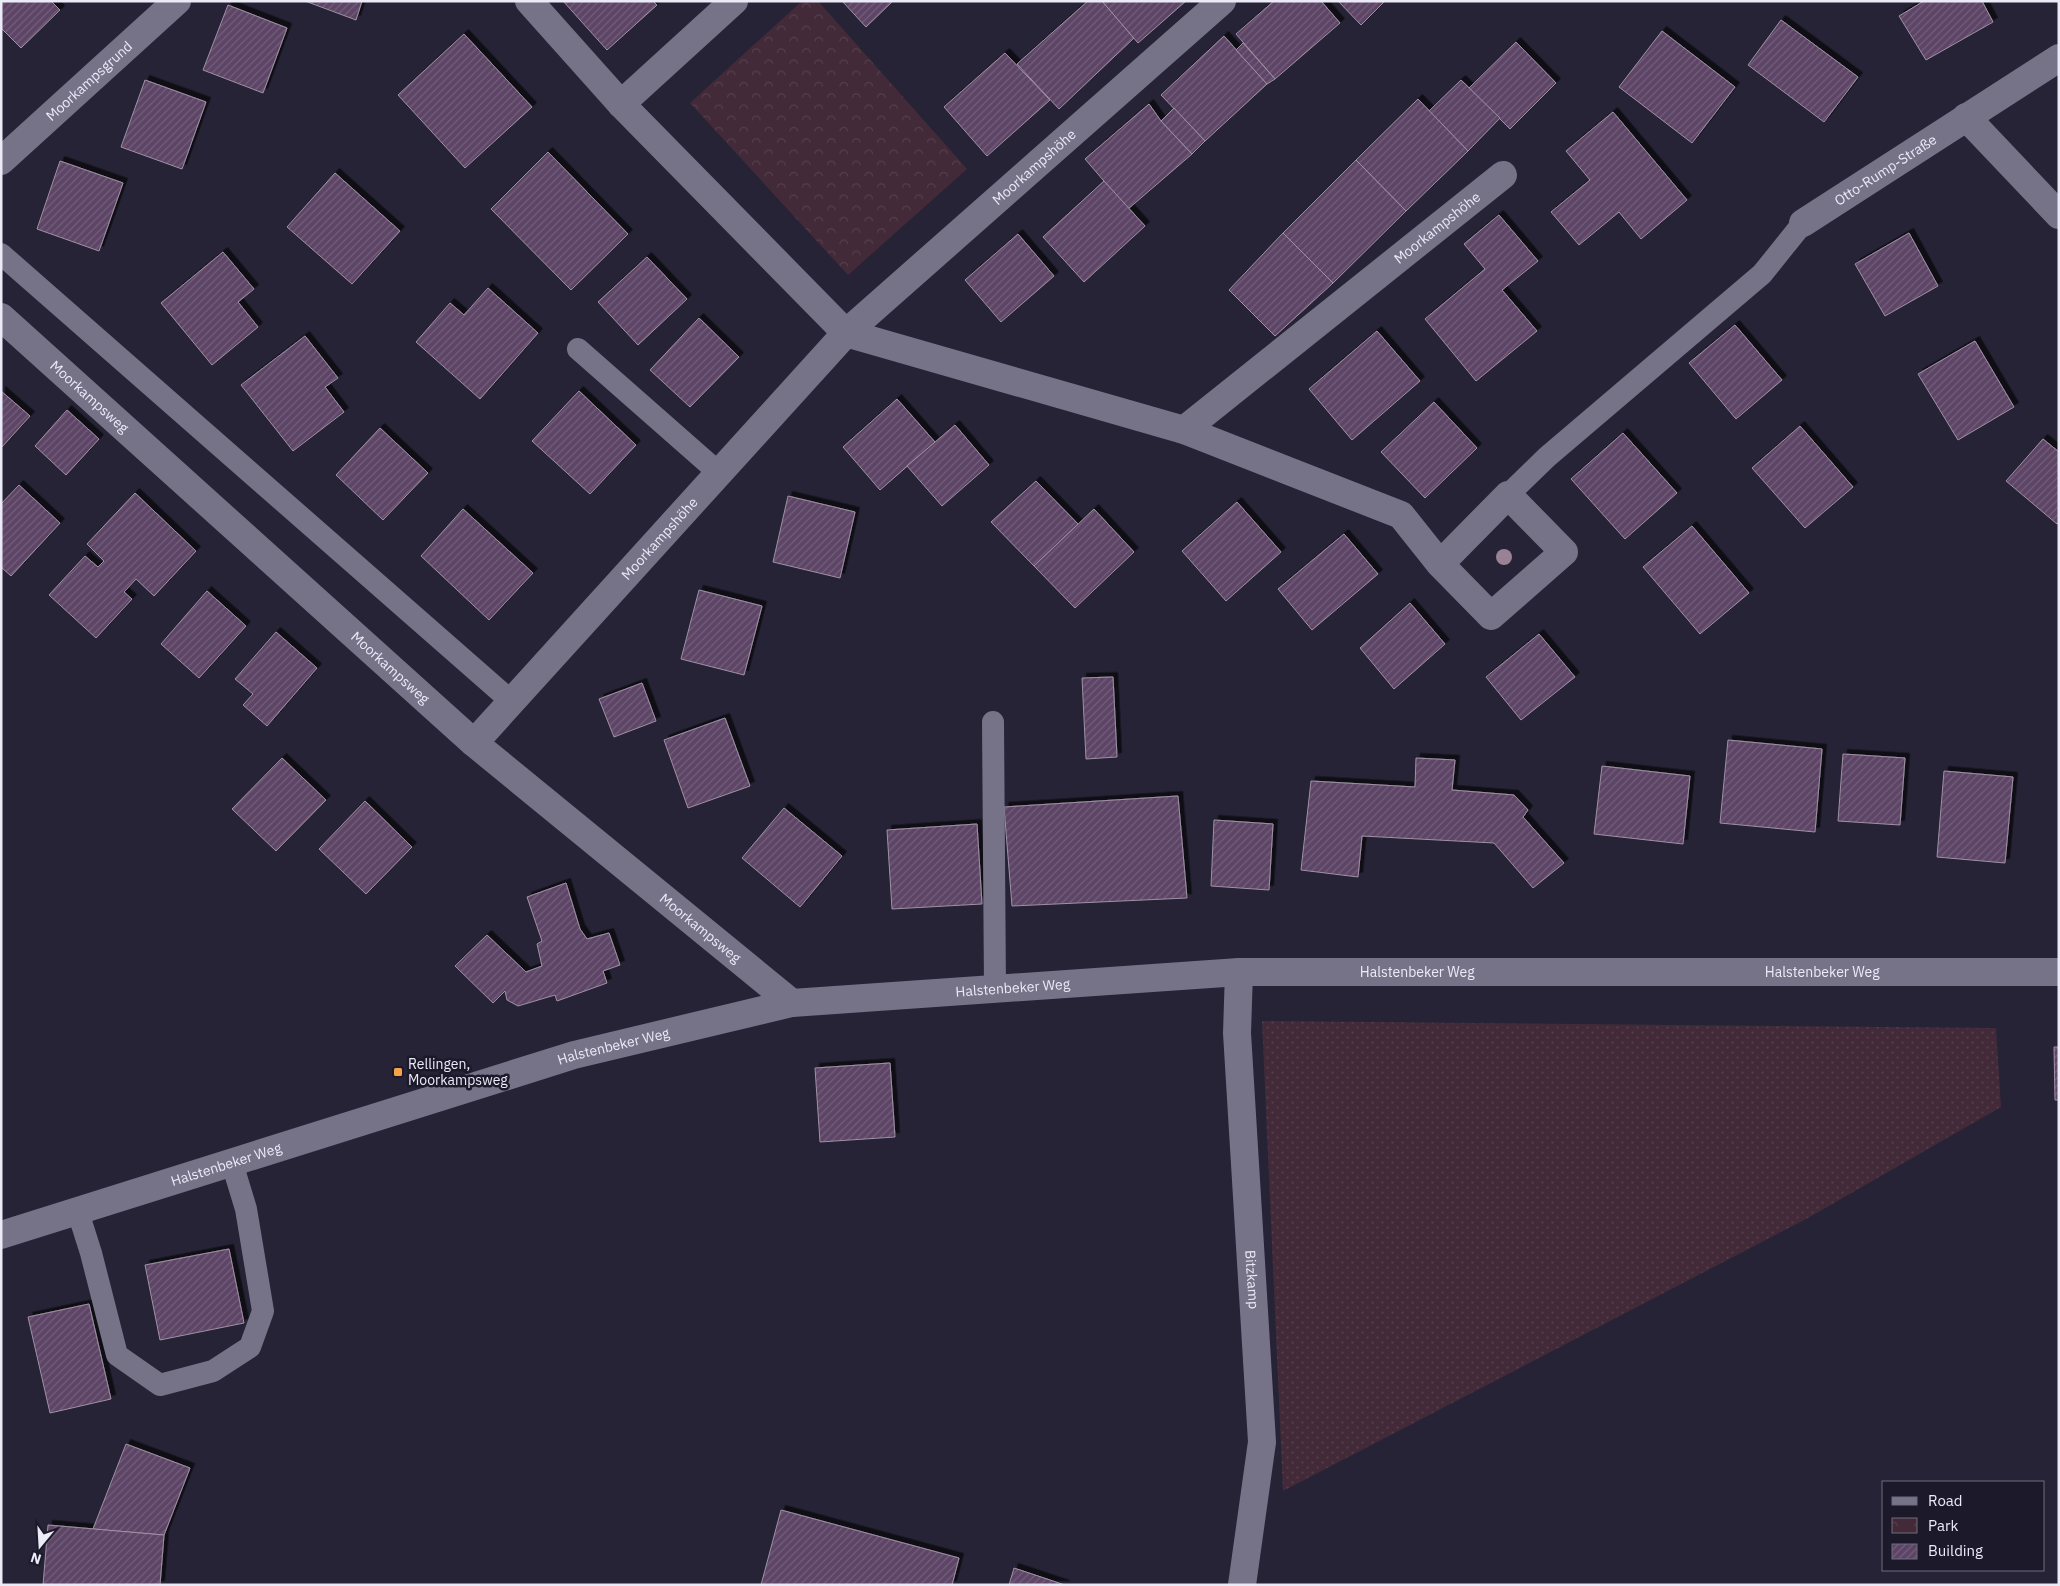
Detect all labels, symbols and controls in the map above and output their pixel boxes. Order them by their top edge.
street label: Moorkampsgrund [42,37,136,125]
street label: Moorkampshöhe [988,125,1080,209]
street label: Otto-Rump-Straße [1831,130,1940,209]
street label: Moorkampshöhe [1390,187,1484,268]
street label: Moorkampsweg [46,357,133,437]
street label: Moorkampshöhe [617,493,702,584]
street label: Moorkampsweg [347,628,434,708]
street label: Moorkampsweg [656,890,745,967]
street label: Halstenbeker Weg [1360,963,1475,981]
street label: Halstenbeker Weg [1765,963,1880,981]
street label: Halstenbeker Weg [955,975,1071,1001]
street label: Halstenbeker Weg [555,1023,672,1069]
place label: Rellingen, Moorkampsweg [408,1055,508,1089]
marker: Rellingen, Moorkampsweg [392,1066,404,1078]
street label: Halstenbeker Weg [169,1138,284,1190]
street label: Bitzkamp [1241,1249,1263,1310]
legend [1882,1481,2045,1571]
text: Road [1928,1491,1963,1510]
text: Park [1928,1516,1958,1535]
north arrow [15,1521,65,1571]
text: Building [1928,1541,1983,1560]
text: N [28,1548,44,1568]

